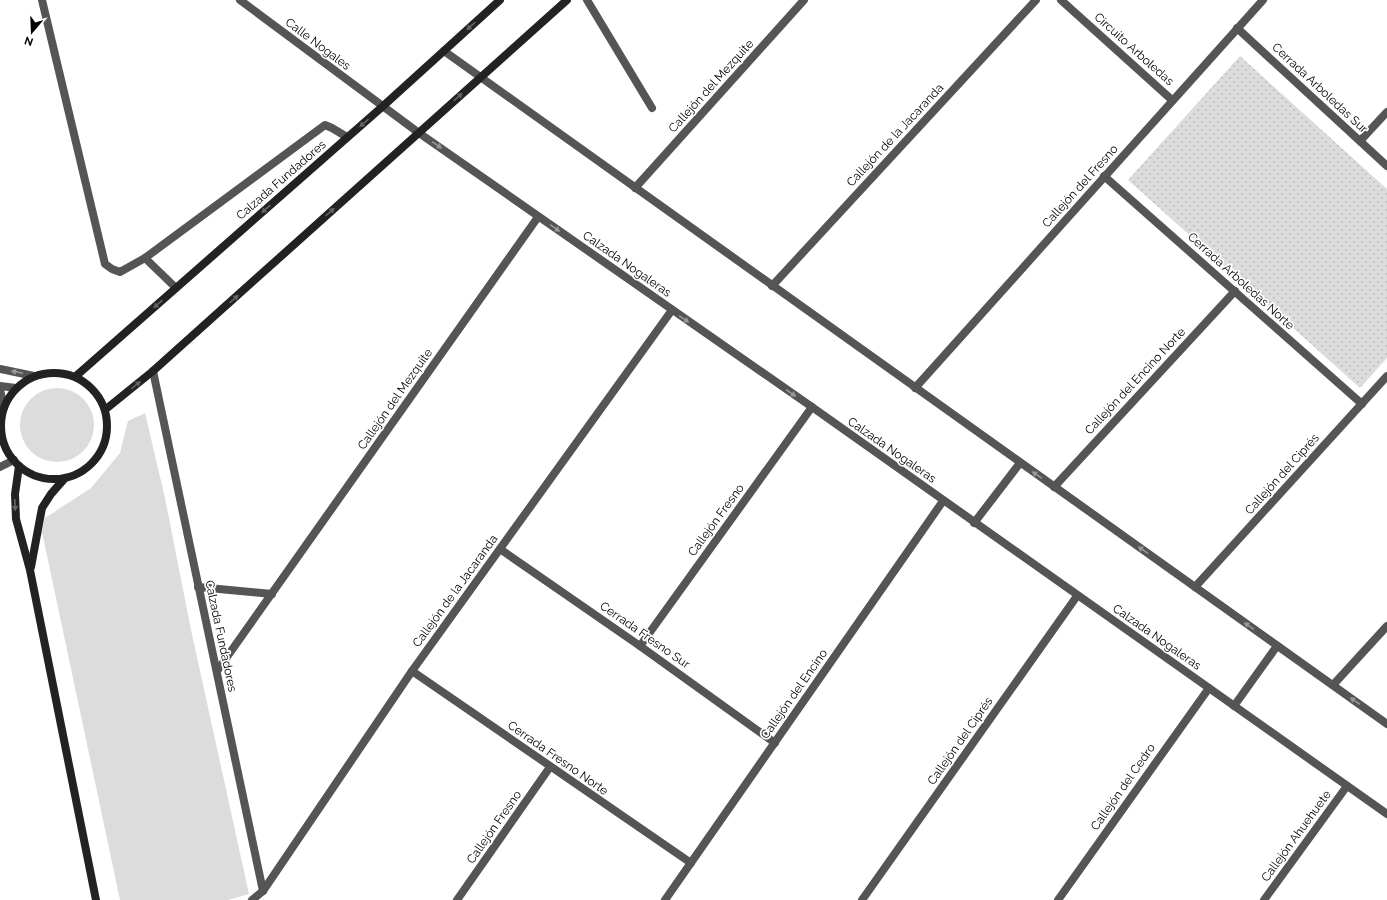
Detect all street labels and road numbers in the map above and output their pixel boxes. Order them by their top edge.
street label: Circuito Arboledas [1091,10,1177,88]
street label: Calle Nogales [283,15,353,73]
street label: Callejón del Mezquite [666,37,756,135]
street label: Cerrada Arboledas Sur [1269,40,1371,136]
street label: Callejón de la Jacaranda [844,81,946,189]
street label: Calzada Fundadores [233,137,329,223]
street label: Callejón del Fresno [1039,142,1121,230]
street label: Calzada Nogaleras [580,228,674,300]
street label: Cerrada Arboledas Norte [1185,229,1297,333]
street label: Callejón del Encino Norte [1082,325,1188,437]
street label: Callejón del Mezquite [355,346,435,452]
street label: Calzada Nogaleras [845,414,939,486]
street label: Callejón del Ciprés [1242,431,1322,517]
street label: Callejón Fresno [685,481,747,559]
street label: Callejón de la Jacaranda [410,532,500,650]
street label: Calzada Fundadores [202,579,240,693]
street label: Cerrada Fresno Sur [597,599,693,672]
street label: Calzada Nogaleras [1110,601,1204,673]
street label: Callejón del Encino [758,646,830,742]
street label: Callejón del Ciprés [924,694,996,788]
street label: Cerrada Fresno Norte [505,718,611,798]
street label: Callejón del Cedro [1088,741,1158,833]
street label: Callejón Fresno [464,788,524,866]
street label: Callejón Ahuehuete [1258,788,1334,884]

